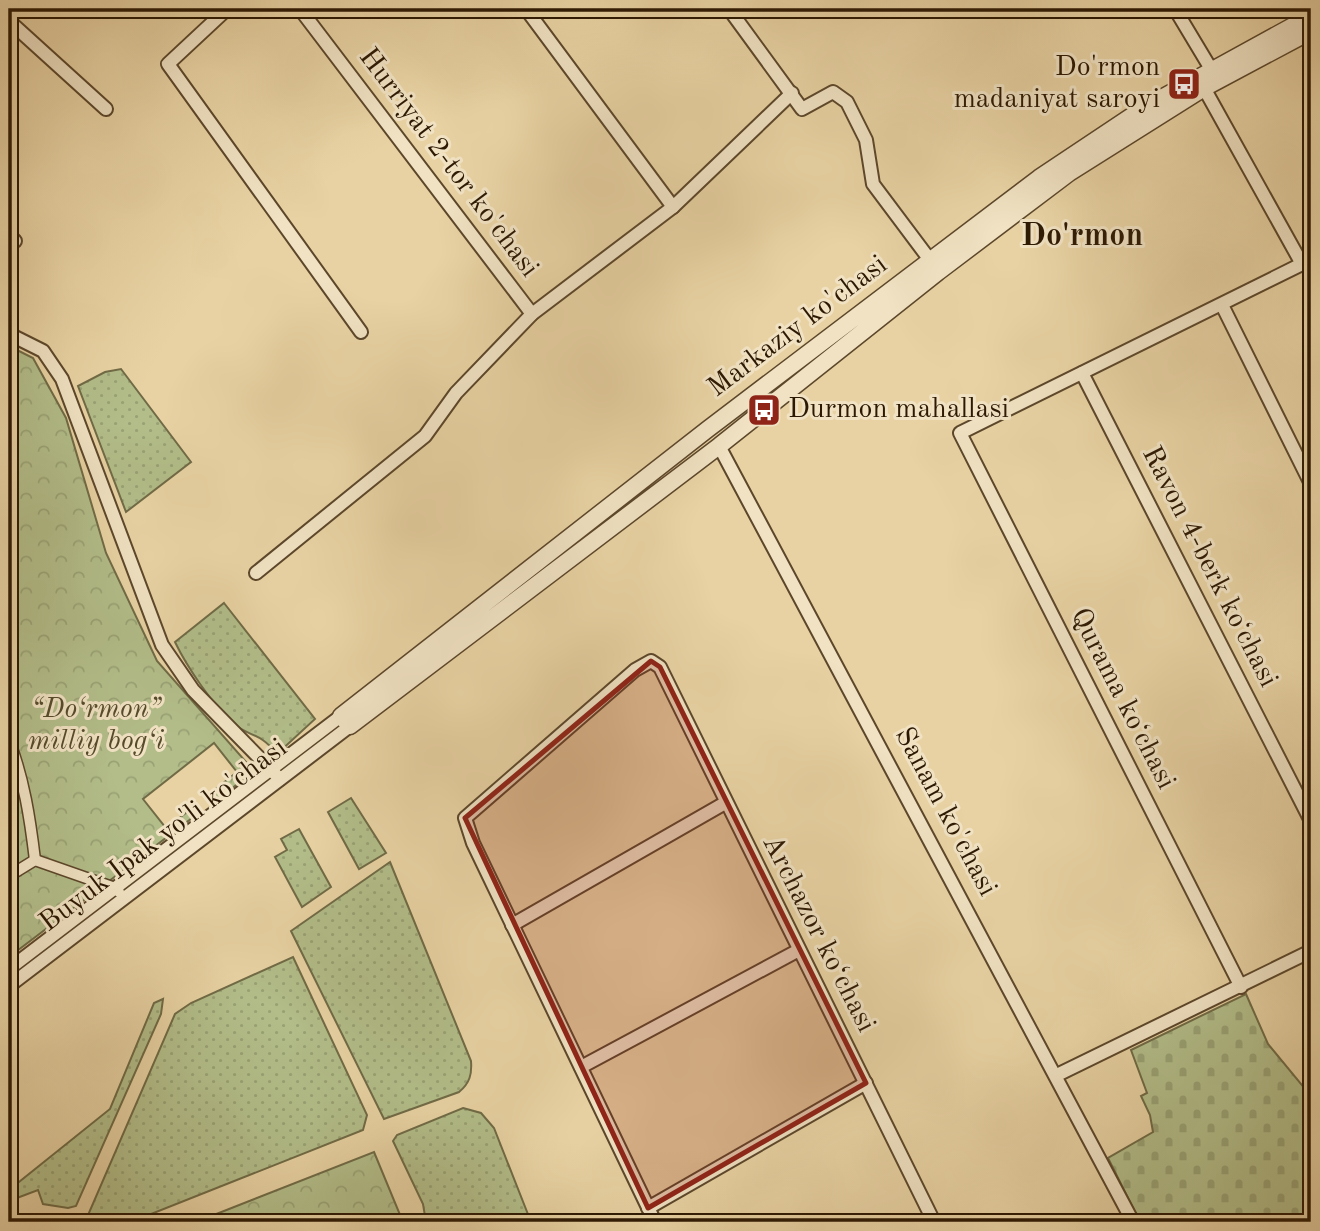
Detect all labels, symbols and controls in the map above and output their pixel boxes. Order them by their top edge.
street label: Hurriyat 2-tor ko'chasi [353,43,543,283]
place label: Do'rmon madaniyat saroyi [954,54,1160,114]
bus stop icon: Do'rmon madaniyat saroyi [1165,65,1203,103]
district label: Do'rmon [1021,221,1143,253]
street label: Markaziy ko'chasi [703,251,893,403]
bus stop icon: Durmon mahallasi [745,391,783,429]
place label: Durmon mahallasi [788,396,1009,424]
street label: Ravon 4-berk koʻchasi [1136,442,1282,692]
street label: Qurama koʻchasi [1064,604,1180,794]
park label: “Do‘rmon” milliy bog‘i [28,696,164,756]
street label: Sanam ko'chasi [889,723,1001,901]
street label: Buyuk Ipak yo'li ko'chasi [35,734,293,938]
street label: Archazor ko‘chasi [756,831,880,1037]

